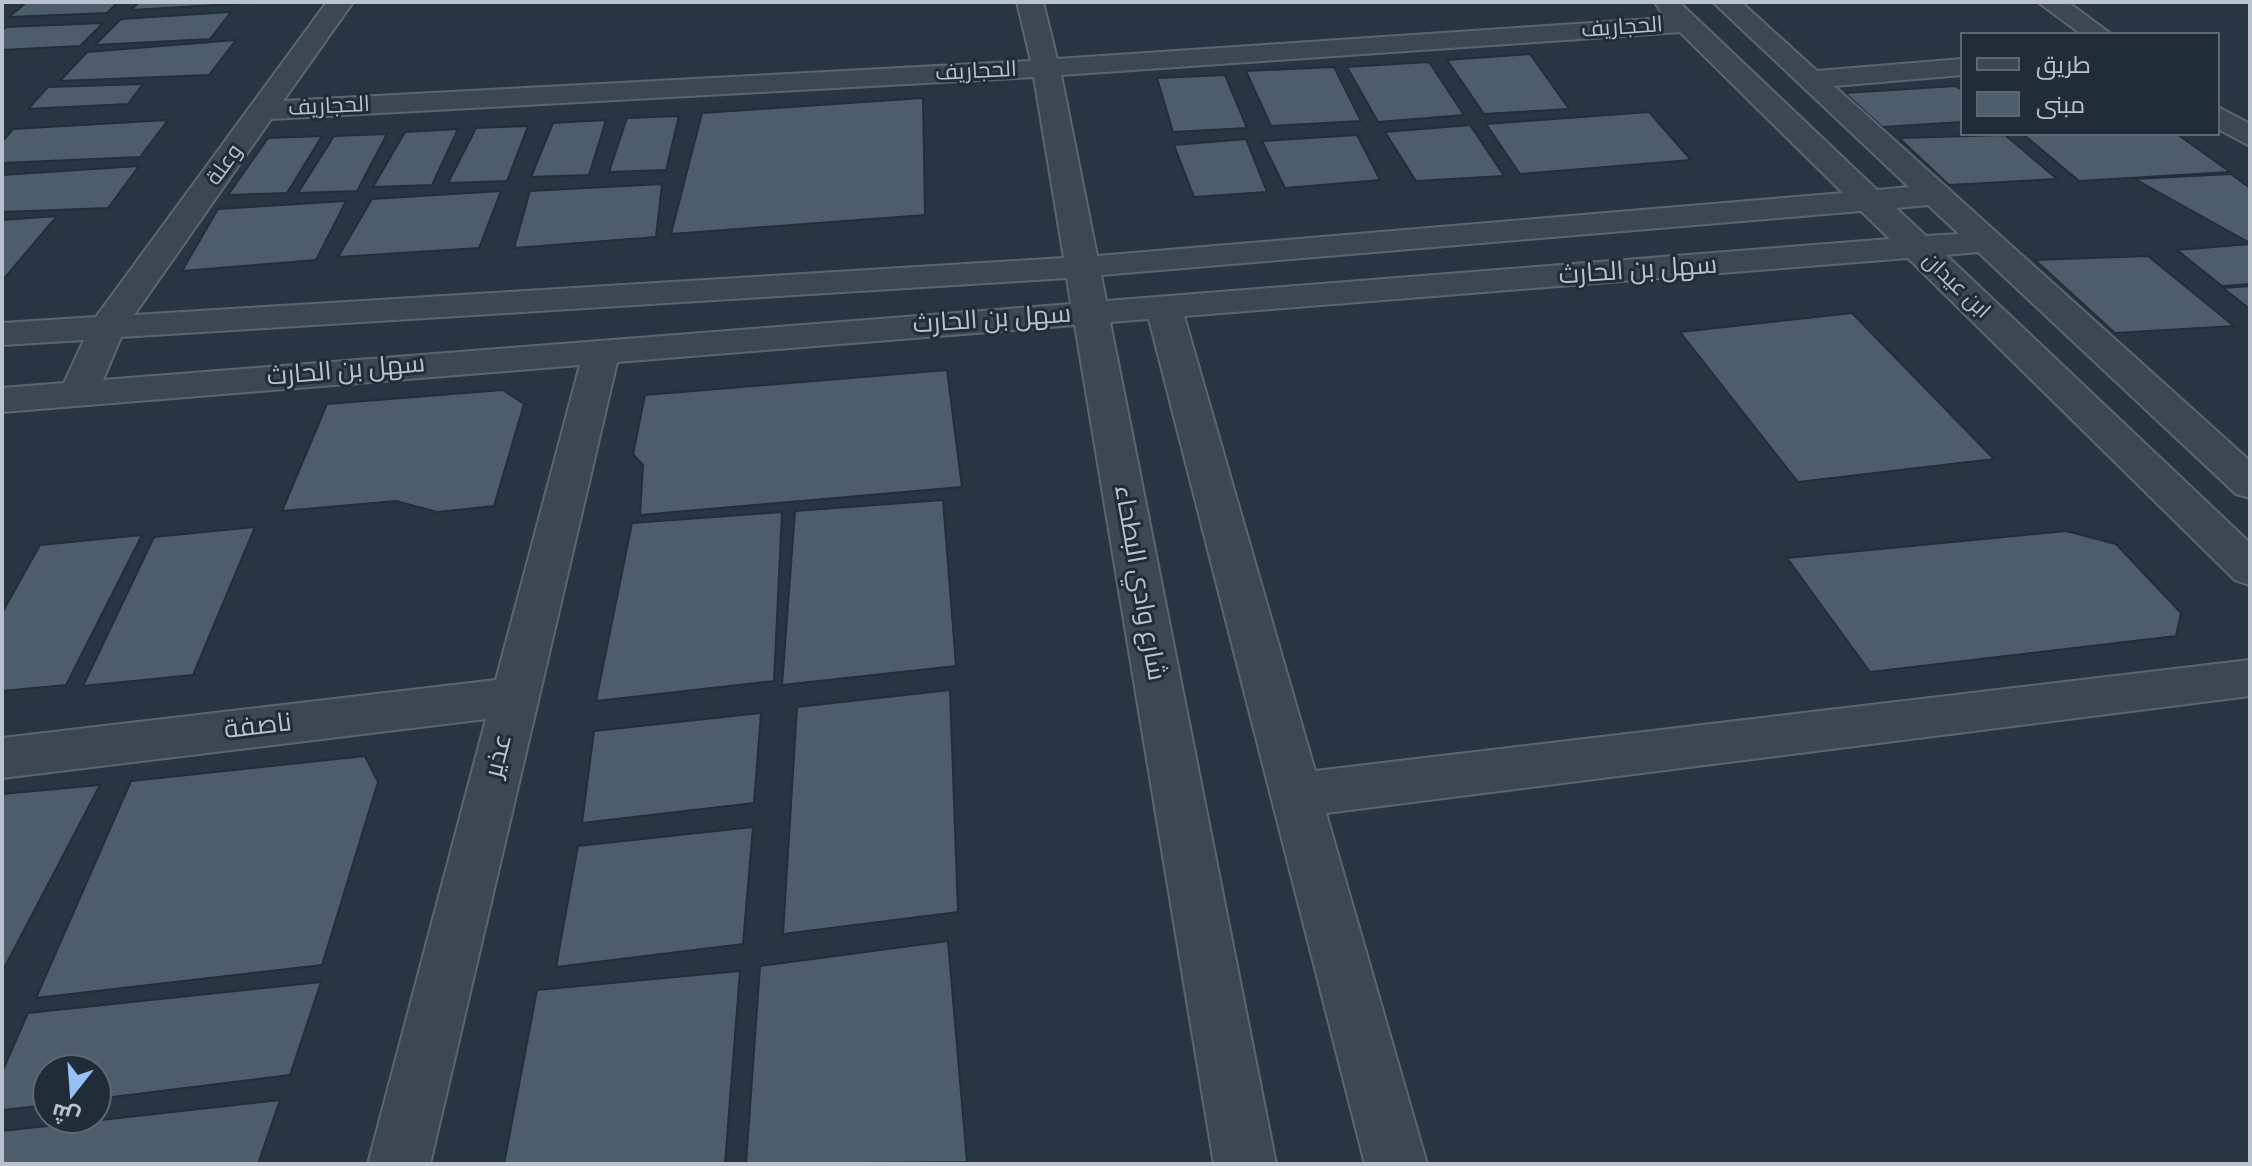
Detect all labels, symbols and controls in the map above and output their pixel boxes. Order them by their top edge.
street label: الحجاريف [1580,12,1664,44]
legend [1960,32,2220,136]
text: طريق [2036,48,2091,80]
street label: الحجاريف [935,57,1017,87]
text: مبنى [2036,88,2085,120]
street label: الحجاريف [288,92,370,122]
street label: وعلة [201,139,249,191]
street label: ابن عيدان [1917,247,1995,325]
street label: سهل بن الحارث [1558,250,1718,292]
street label: سهل بن الحارث [912,299,1072,341]
street label: سهل بن الحارث [266,349,426,393]
street label: شارع وادي البطحاء [1106,483,1172,683]
street label: ناصفة [223,707,293,747]
street label: عذير [479,731,519,781]
north arrow [32,1054,112,1134]
text: ش [48,1097,83,1134]

